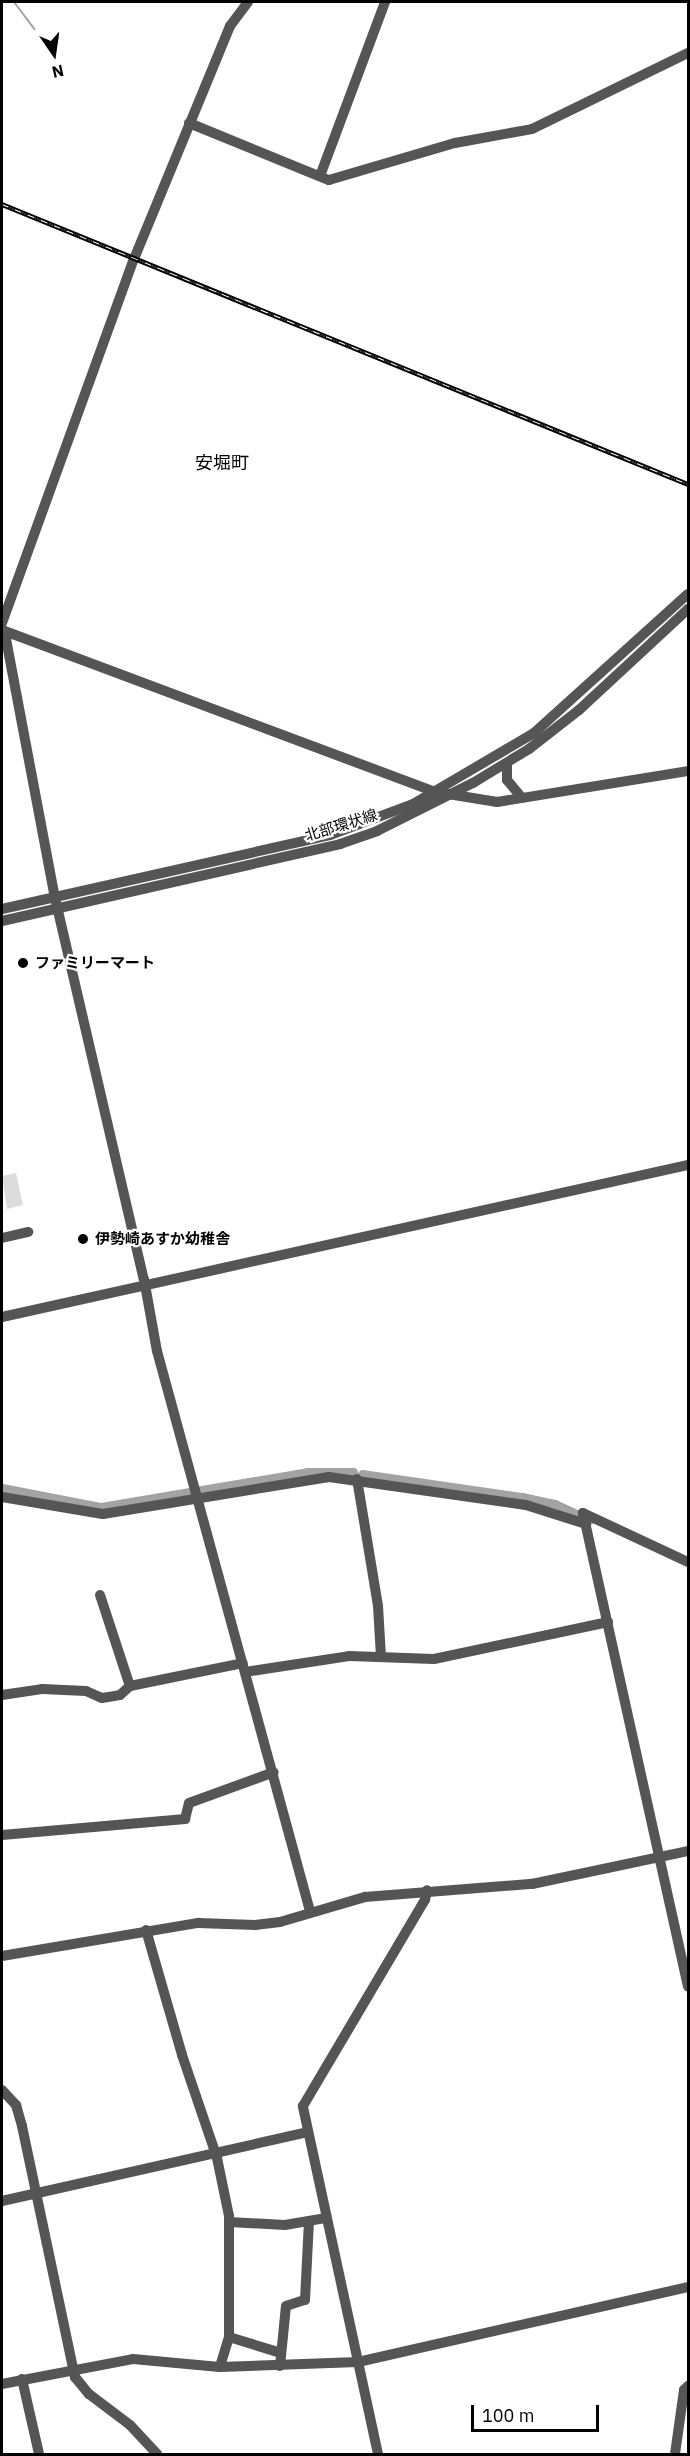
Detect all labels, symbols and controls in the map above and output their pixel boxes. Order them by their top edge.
north arrow [24,24,84,84]
text: N [50,60,66,83]
district label: 安堀町 [195,452,249,474]
street label: 北部環状線 [303,805,379,845]
place label: ファミリーマート [35,954,155,972]
marker: ファミリーマート [16,956,30,970]
place label: 伊勢崎あすか幼稚舎 [95,1230,230,1248]
marker: 伊勢崎あすか幼稚舎 [76,1232,90,1246]
scale bar [474,2393,602,2431]
text: 100 m [482,2404,534,2427]

